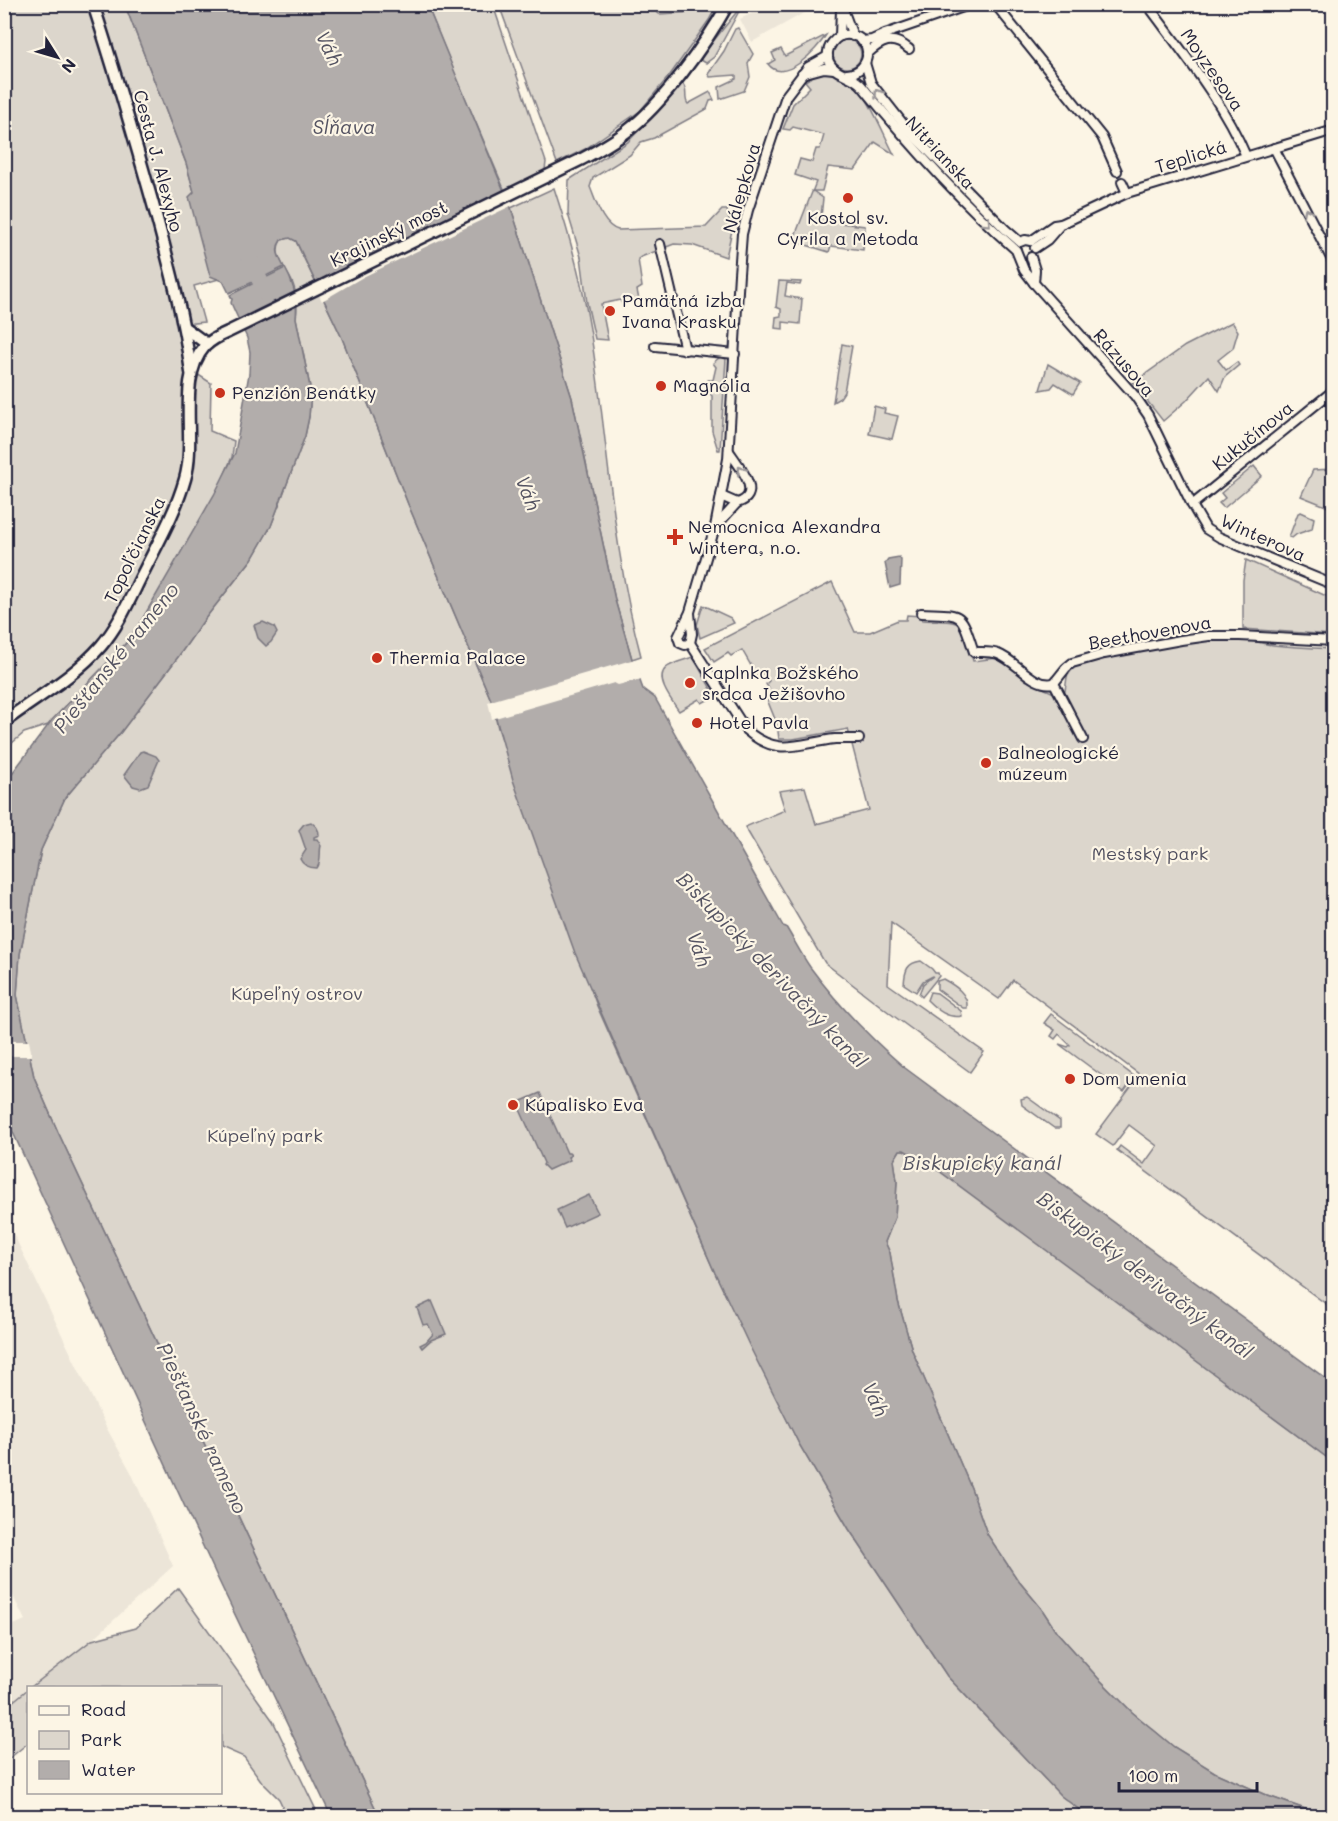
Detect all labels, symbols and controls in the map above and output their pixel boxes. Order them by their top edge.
street label: Moyzesova [1176,23,1250,116]
water label: Váh [310,26,349,69]
north arrow [27,27,87,87]
text: N [57,55,81,78]
street label: Cesta J. Alexyho [128,87,190,235]
one-way arrow [874,89,885,100]
street label: Nitrianska [901,111,981,194]
water label: Sĺňava [313,113,375,139]
street label: Teplická [1152,134,1229,178]
street label: Nálepkova [717,140,765,235]
marker: Kostol sv. Cyrila a Metoda [841,191,855,205]
street label: Krajinský most [326,194,451,272]
place label: Kostol sv. Cyrila a Metoda [777,205,919,250]
one-way arrow [1303,208,1314,219]
one-way arrow [980,217,991,227]
place label: Pamätná izba Ivana Krasku [622,288,743,333]
marker: Pamätná izba Ivana Krasku [603,304,617,318]
street label: Rázusova [1089,323,1161,401]
place label: Magnólia [673,373,751,397]
marker: Magnólia [654,379,668,393]
place label: Penzión Benátky [232,380,376,404]
marker: Penzión Benátky [213,386,227,400]
street label: Kukučínova [1207,395,1298,475]
one-way arrow [738,466,749,477]
water label: Váh [510,471,547,514]
street label: Topoľčianska [98,492,170,607]
street label: Winterova [1217,508,1310,567]
place label: Nemocnica Alexandra Wintera, n.o. [688,514,881,559]
marker: Nemocnica Alexandra Wintera, n.o. [666,528,684,546]
water label: Piešťanské rameno [47,577,184,738]
street label: Beethovenova [1087,609,1213,655]
place label: Thermia Palace [389,645,526,669]
marker: Thermia Palace [370,651,384,665]
place label: Kaplnka Božského srdca Ježišovho [702,660,859,705]
marker: Kaplnka Božského srdca Ježišovho [683,676,697,690]
place label: Hotel Pavla [709,710,809,734]
marker: Hotel Pavla [690,716,704,730]
place label: Balneologické múzeum [998,740,1119,785]
marker: Balneologické múzeum [979,756,993,770]
park label: Mestský park [1092,841,1208,865]
water label: Biskupický derivačný kanál [672,866,873,1073]
water label: Váh [682,928,718,970]
park label: Kúpeľný ostrov [231,981,363,1005]
place label: Dom umenia [1082,1066,1187,1090]
marker: Dom umenia [1063,1072,1077,1086]
place label: Kúpalisko Eva [525,1092,644,1116]
marker: Kúpalisko Eva [506,1098,520,1112]
park label: Kúpeľný park [207,1123,323,1147]
water label: Biskupický kanál [902,1149,1062,1175]
water label: Biskupický derivačný kanál [1033,1185,1258,1364]
water label: Piešťanské rameno [152,1338,254,1517]
water label: Váh [857,1377,895,1420]
legend [27,1686,222,1794]
text: Road [81,1697,126,1721]
text: Park [81,1727,122,1751]
scale bar [1119,1755,1257,1793]
text: Water [81,1757,136,1781]
text: 100 m [1128,1763,1178,1787]

